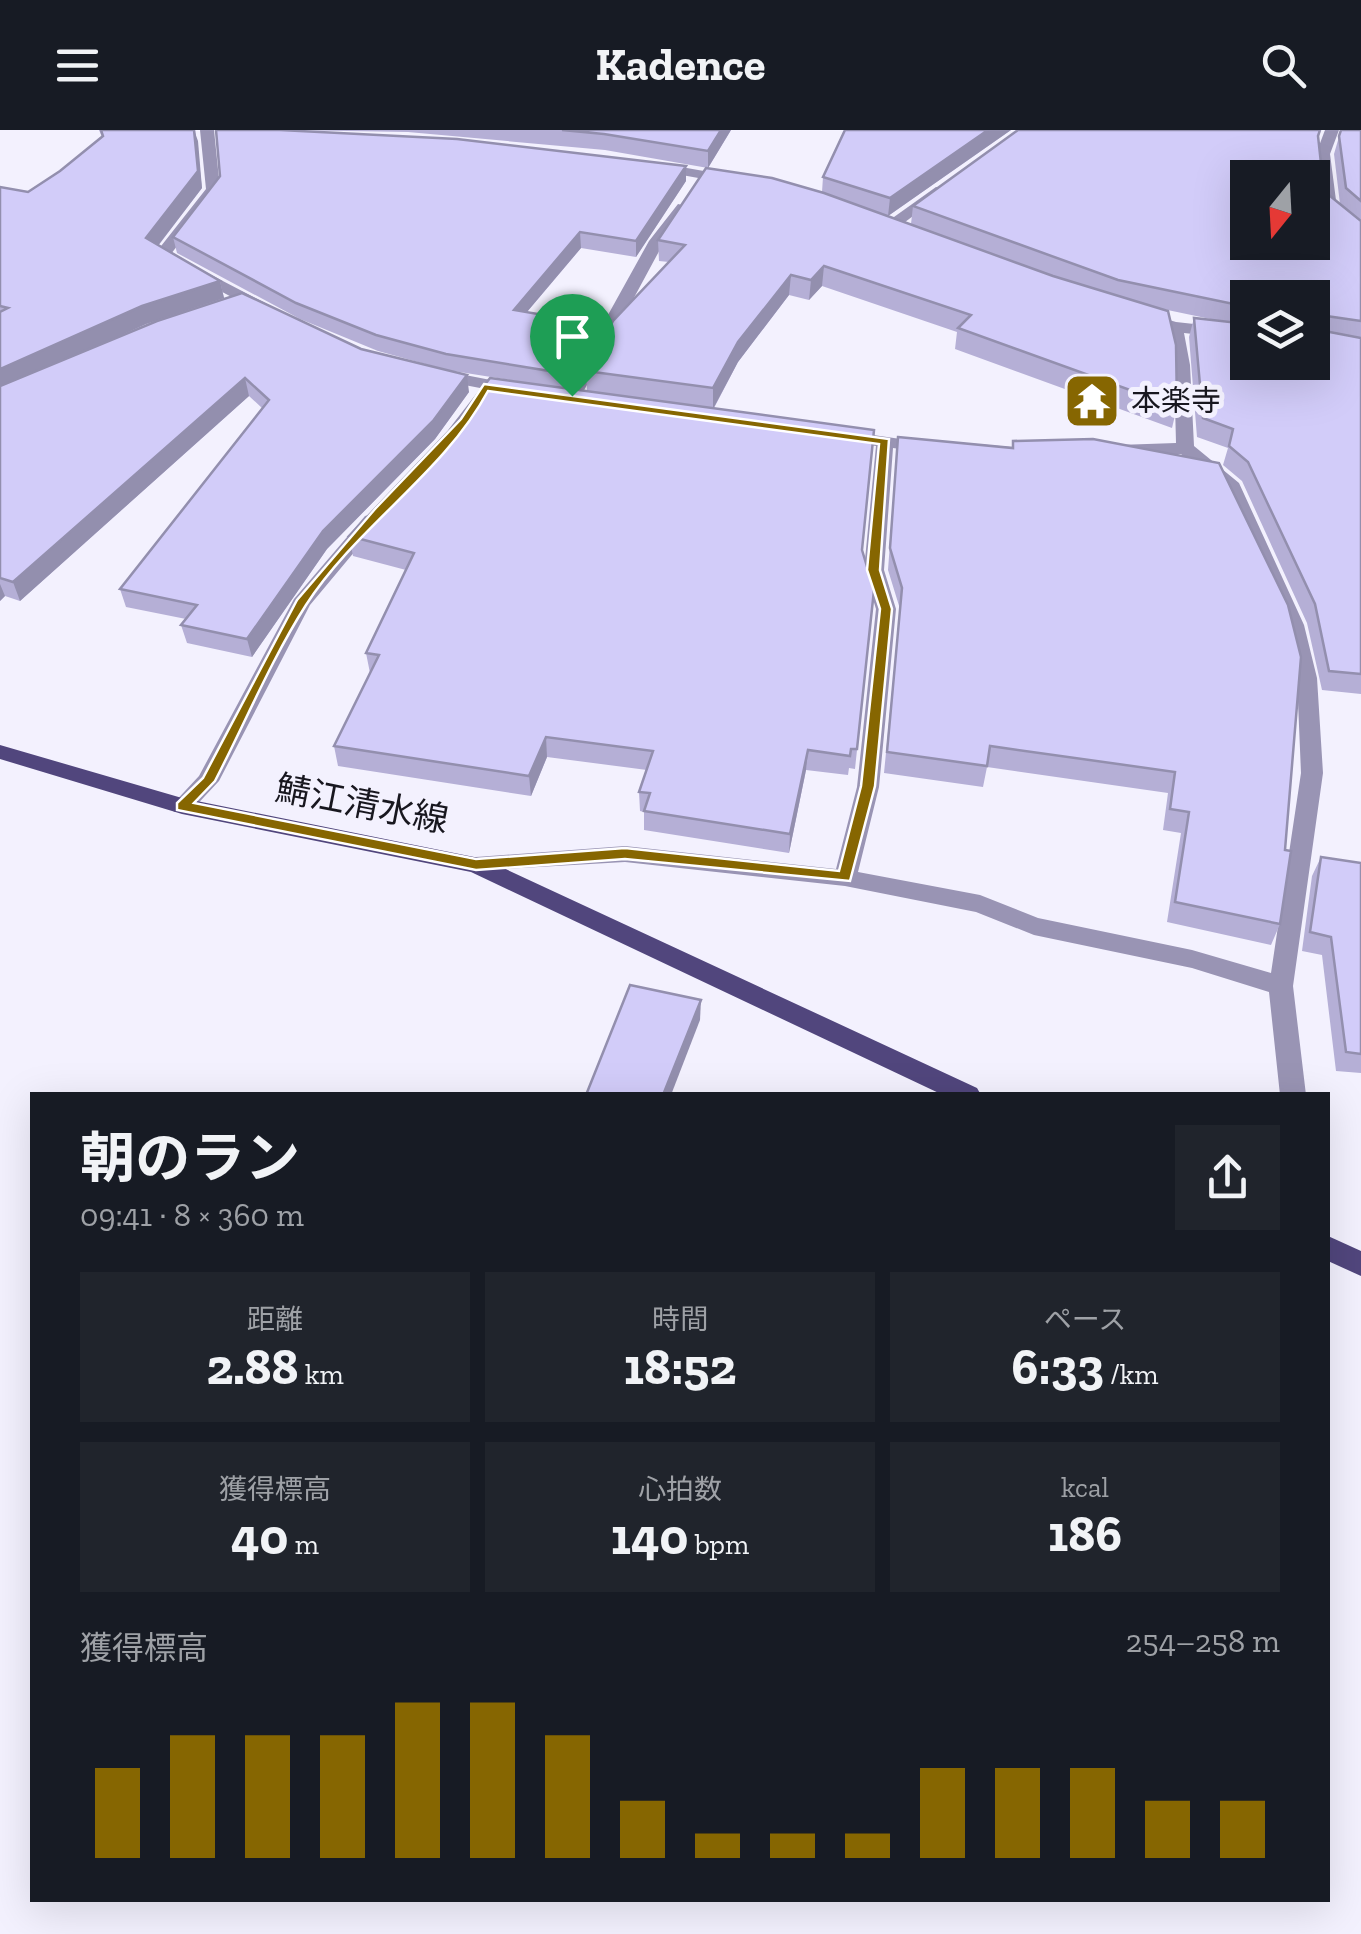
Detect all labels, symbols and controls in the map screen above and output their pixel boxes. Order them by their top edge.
icon: menu [50,38,105,93]
text: Kadence [595,38,766,92]
icon: search [1256,38,1311,93]
north arrow [1230,160,1330,260]
map controls [1230,160,1330,380]
button: layers [1230,280,1330,380]
pin [530,294,615,397]
icon: arrive [545,309,600,364]
temple icon: 本楽寺 [1062,371,1122,431]
place label: 本楽寺 [1131,383,1221,419]
street label: 鯖江清水線 [272,767,452,841]
text: 朝のラン [80,1125,300,1191]
button: share [1175,1125,1280,1230]
text: 09:41 · 8 × 360 m [80,1196,304,1234]
text: 距離 [247,1303,303,1336]
text: 時間 [652,1303,708,1336]
text: ペース [1044,1303,1126,1336]
text: 2.88 [206,1337,299,1397]
text: 18:52 [624,1337,736,1397]
text: 6:33 [1011,1337,1104,1397]
text: km [299,1358,344,1391]
text: /km [1104,1358,1159,1391]
text: kcal [1061,1471,1109,1504]
text: 獲得標高 [219,1473,331,1506]
text: 心拍数 [638,1473,722,1506]
text: 186 [1048,1504,1122,1564]
text: 40 [231,1507,288,1567]
text: 140 [611,1507,688,1567]
text: m [288,1528,319,1561]
text: bpm [688,1528,749,1561]
text: 254–258 m [1126,1622,1280,1660]
text: 獲得標高 [80,1629,208,1667]

